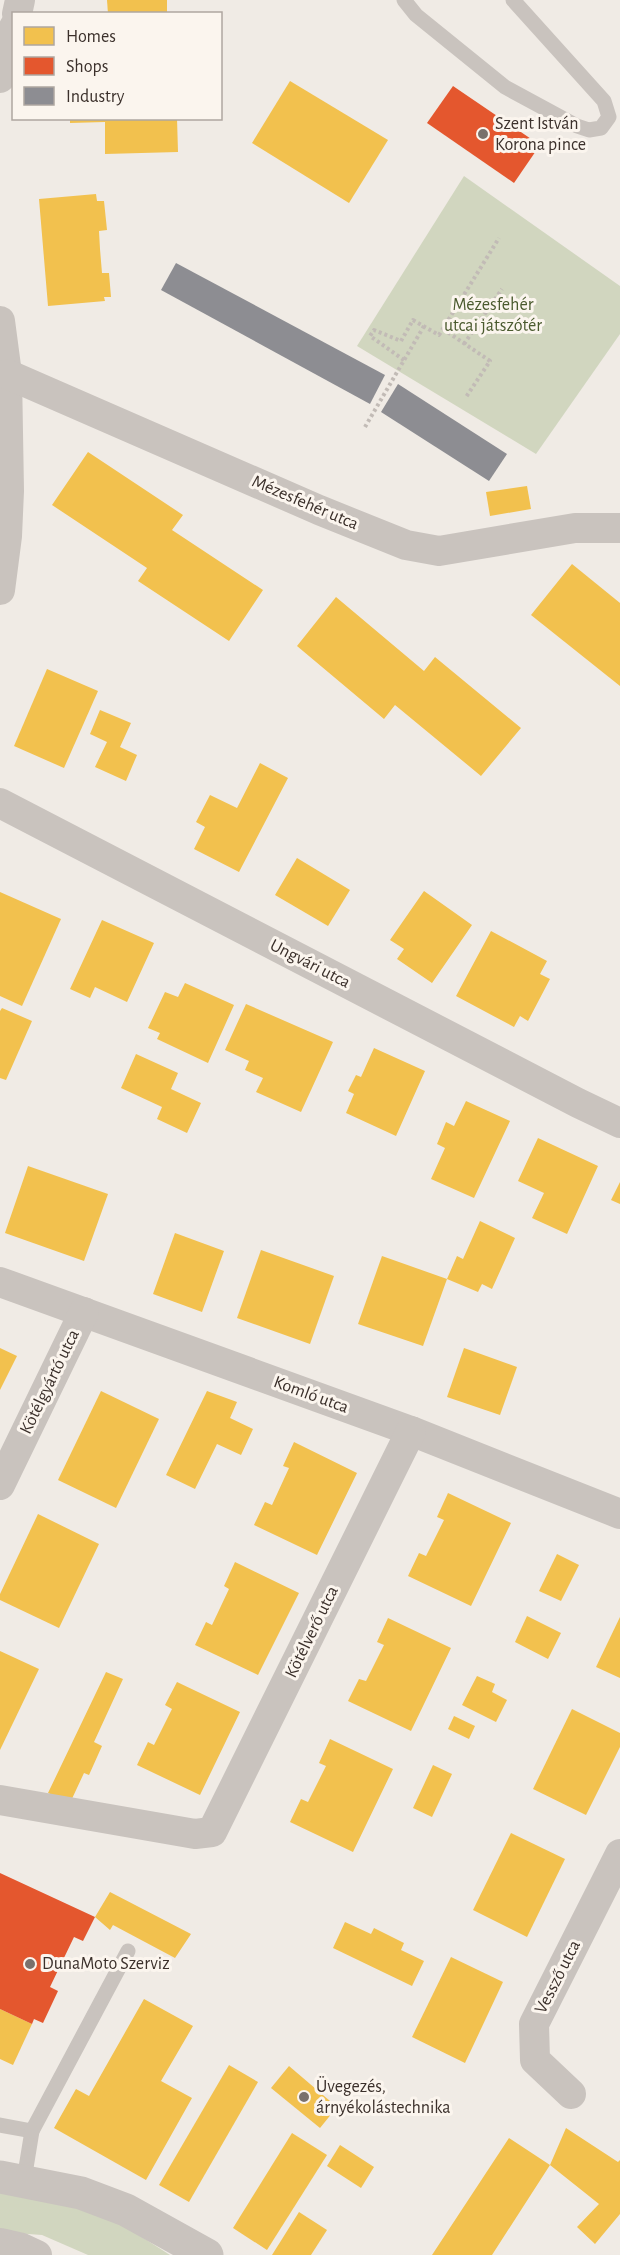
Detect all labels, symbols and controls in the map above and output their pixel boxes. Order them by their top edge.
legend [12,12,222,120]
text: Homes [66,28,116,46]
text: Shops [66,58,108,76]
text: Industry [66,88,125,106]
place label: Szent István Korona pince [495,115,586,154]
marker: Szent István Korona pince [476,127,490,141]
park label: Mézesfehér utcai játszótér [444,296,542,335]
street label: Mézesfehér utca [249,472,361,534]
street label: Ungvári utca [267,936,353,992]
street label: Kötélgyártó utca [17,1327,83,1437]
street label: Komló utca [271,1373,351,1417]
street label: Kötélverő utca [282,1583,342,1681]
street label: Vessző utca [532,1937,584,2017]
place label: DunaMoto Szerviz [42,1955,170,1973]
marker: DunaMoto Szerviz [23,1957,37,1971]
place label: Üvegezés, árnyékolástechnika [316,2076,451,2117]
marker: Üvegezés, árnyékolástechnika [297,2090,311,2104]

